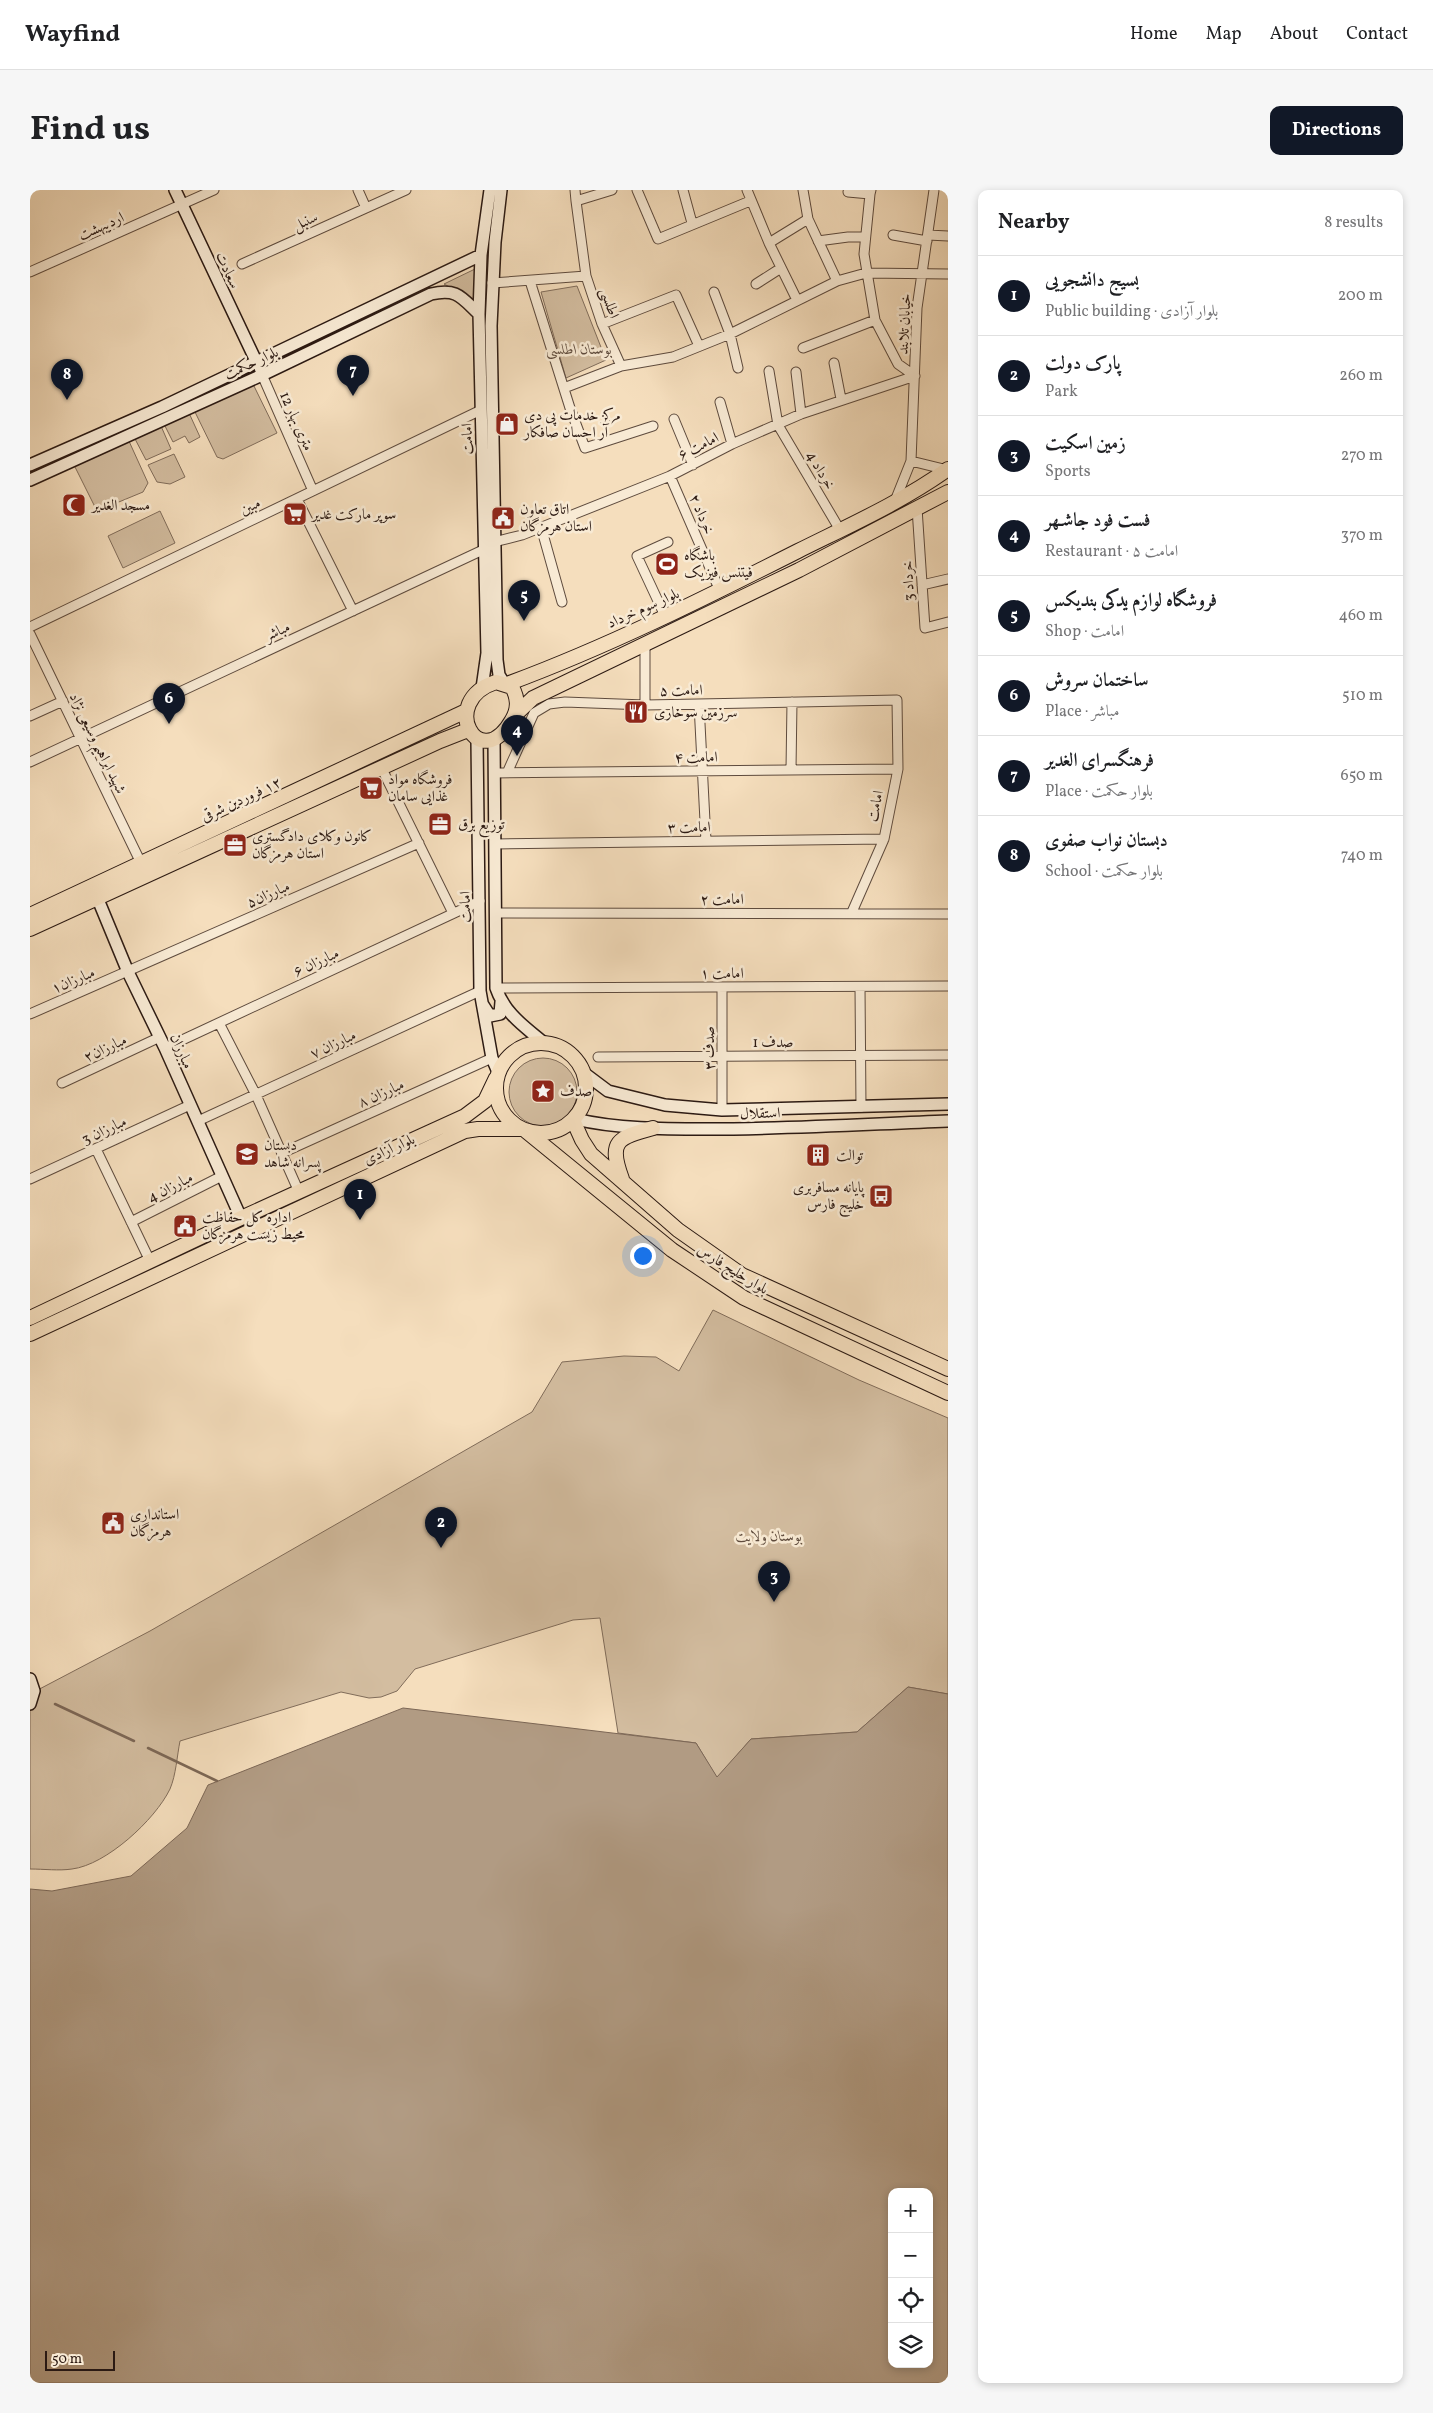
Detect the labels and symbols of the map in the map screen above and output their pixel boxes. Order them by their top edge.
street label: اردیبهشت [75,208,128,247]
street label: سنبل [290,208,322,237]
street label: سعادت [209,249,244,292]
street label: اطلسی [594,285,624,322]
street label: خیابان تلابند [893,293,918,355]
park label: بوستان اطلسی [546,340,612,361]
street label: بلوار حکمت [221,343,282,386]
pin: 7 [337,355,369,396]
pin: 8 [51,359,83,400]
street label: 12 متری بهار [273,389,318,455]
place label: مرکز خدمات پی دی آر احسان صافکار [522,406,621,444]
shop icon: مرکز خدمات پی دی آر احسان صافکار [494,411,520,437]
street label: امامت [457,423,480,455]
street label: امامت ۶ [675,428,723,467]
street label: خرداد 4 [800,447,840,494]
street label: خرداد ۲ [683,491,718,538]
mosque icon: مسجد الغدیر [61,492,87,518]
street label: مبین [237,493,265,521]
place label: مسجد الغدیر [90,496,150,517]
place label: اتاق تعاون استان هرمزگان [520,500,592,538]
supermarket icon: سوپر مارکت غدیر [282,501,308,527]
place label: سوپر مارکت غدیر [310,505,396,526]
public building icon: اتاق تعاون استان هرمزگان [490,505,516,531]
place label: باشگاه فیتنس فیزیک [684,545,753,584]
sports icon: باشگاه فیتنس فیزیک [654,551,680,577]
street label: خرداد 3 [898,560,921,602]
pin: 5 [508,580,540,621]
street label: بلوار سوم خرداد [604,584,684,636]
street label: مباشر [259,617,294,648]
street label: امامت ۵ [659,681,703,702]
pin: 6 [153,683,185,724]
street label: شهید ابراهیم وسیعی نژاد [60,690,130,799]
restaurant icon: سرزمین سوخاری [623,699,649,725]
place label: سرزمین سوخاری [654,703,737,724]
pin: 4 [501,715,533,756]
street label: امامت ۴ [674,748,718,769]
place label: فروشگاه مواد غذایی سامان [388,769,452,808]
street label: ١٢ فروردین شرقی [198,773,285,828]
supermarket icon: فروشگاه مواد غذایی سامان [358,775,384,801]
street label: امامت [863,789,890,824]
office icon: توزیع برق [427,811,453,837]
place label: توزیع برق [458,815,505,838]
street label: امامت ۳ [667,818,711,839]
place label: کانون وکلای دادگستری استان هرمزگان [252,827,372,865]
office icon: کانون وکلای دادگستری استان هرمزگان [222,832,248,858]
street label: مبارزان۵ [244,877,294,914]
street label: امامت ۲ [700,890,744,911]
street label: امامت [456,891,477,923]
street label: مبارزان ۶ [290,944,343,983]
street label: مبارزان۱ [49,963,99,1000]
street label: امامت ۱ [700,964,744,985]
street label: مبارزان ۷ [307,1026,360,1065]
street label: صدف ۳ [700,1026,721,1070]
street label: مبارزان۲ [81,1030,131,1068]
street label: مبارزان [164,1031,198,1073]
street label: صدف 1 [752,1033,794,1054]
street label: مبارزان ۸ [355,1075,408,1114]
place icon: صدف [530,1078,556,1104]
place label: صدف [560,1082,592,1103]
street label: استقلال [739,1103,781,1126]
street label: مبارزان 3 [79,1112,131,1151]
street label: بلوار آزادی [360,1130,419,1171]
place label: دبستان پسرانه شاهد [264,1136,321,1174]
school or university icon: دبستان پسرانه شاهد [234,1141,260,1167]
building icon: توالت [805,1142,831,1168]
place label: توالت [836,1146,863,1167]
street label: مبارزان 4 [144,1168,197,1209]
place label: پایانه مسافربری خلیج فارس [793,1178,865,1218]
pin: 1 [344,1179,376,1220]
bus stop icon: پایانه مسافربری خلیج فارس [868,1183,894,1209]
place label: اداره کل حفاظت محیط زیست هرمزگان [202,1208,305,1246]
public building icon: اداره کل حفاظت محیط زیست هرمزگان [172,1213,198,1239]
street label: بلوار خلیج فارس [691,1240,772,1302]
your location [630,1243,656,1269]
place label: استانداری هرمزگان [130,1505,179,1543]
pin: 2 [425,1507,457,1548]
public building icon: استانداری هرمزگان [100,1510,126,1536]
park label: بوستان ولایت [736,1527,802,1548]
pin: 3 [758,1561,790,1602]
scale bar [45,2348,115,2371]

